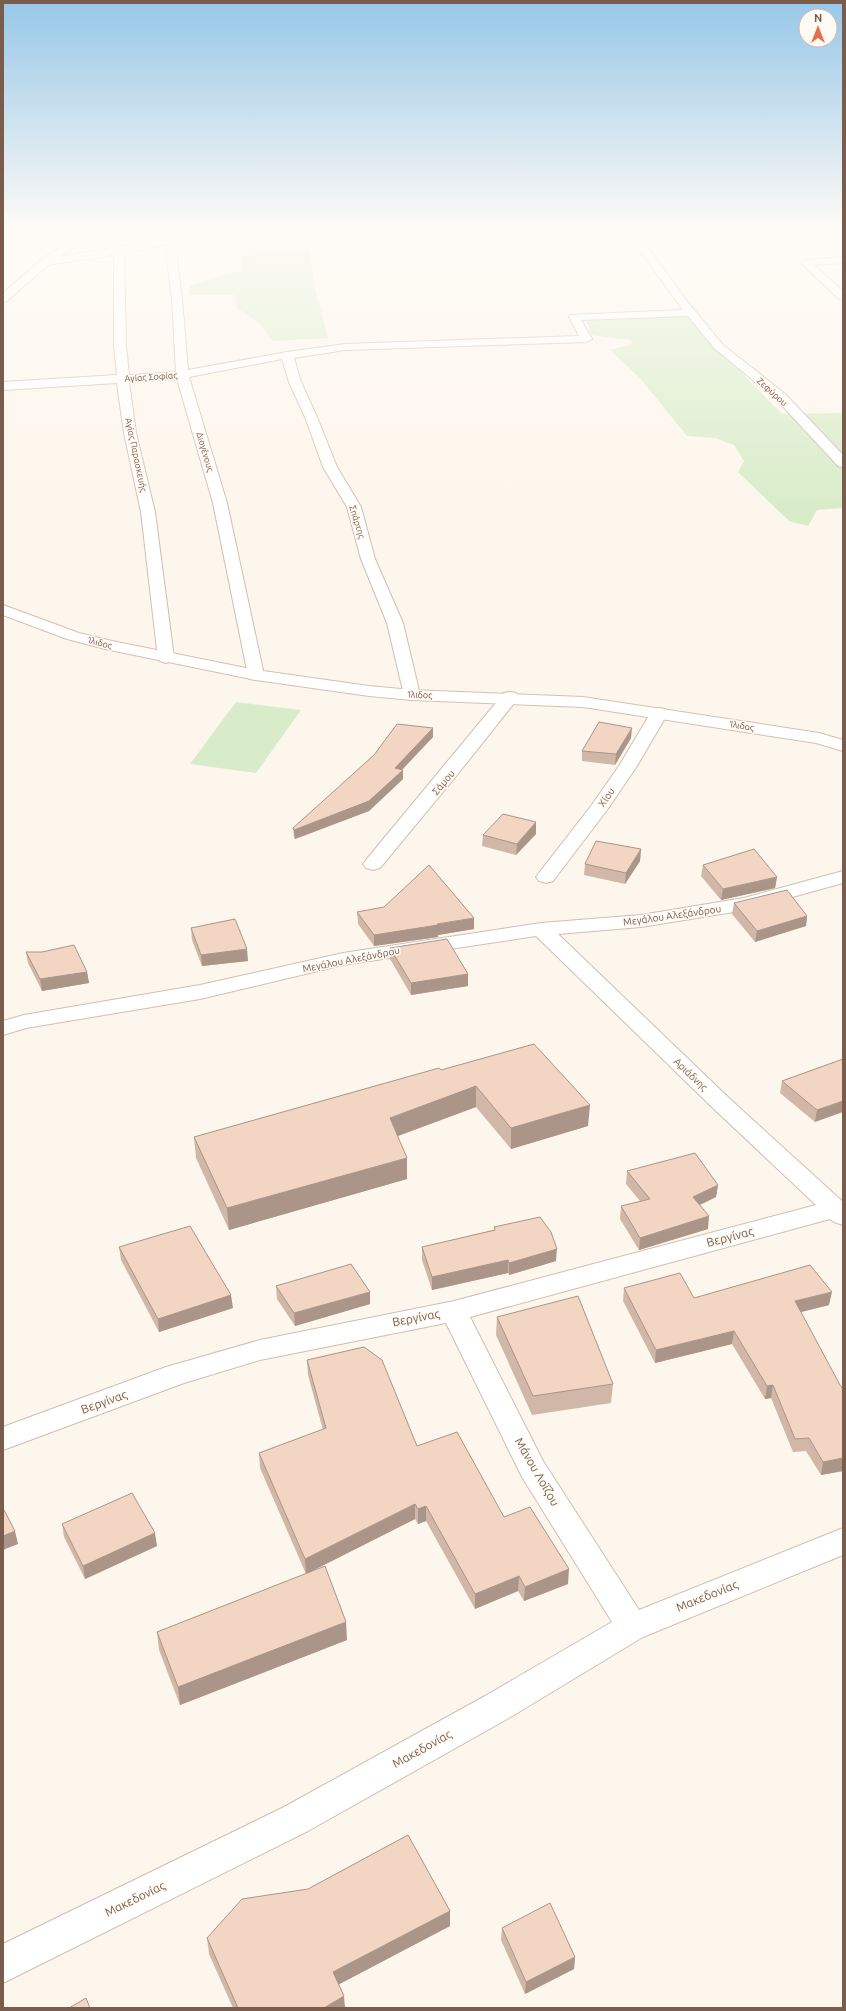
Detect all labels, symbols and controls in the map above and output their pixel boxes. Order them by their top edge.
north arrow [798,8,838,48]
text: N [814,12,822,24]
street label: Αγίας Σοφίας [124,370,178,384]
street label: Ζεφύρου [755,376,789,408]
street label: Αγίας Παρασκευής [123,417,149,493]
street label: Διογένους [195,431,215,473]
street label: Σπάρτης [347,504,367,540]
street label: Ίλιδος [86,635,113,651]
street label: Ίλιδος [407,690,432,700]
street label: Ίλιδος [728,719,755,733]
street label: Σάμου [430,768,457,797]
street label: Χίου [596,786,617,809]
street label: Μεγάλου Αλεξάνδρου [622,903,722,929]
street label: Μεγάλου Αλεξάνδρου [301,945,401,975]
street label: Αριάδνης [672,1056,710,1093]
street label: Βεργίνας [705,1224,755,1250]
street label: Βεργίνας [391,1306,441,1329]
street label: Βεργίνας [79,1387,129,1417]
street label: Μάνου Λοΐζου [513,1435,562,1508]
street label: Μακεδονίας [674,1577,740,1615]
street label: Μακεδονίας [390,1727,454,1771]
street label: Μακεδονίας [103,1878,168,1920]

